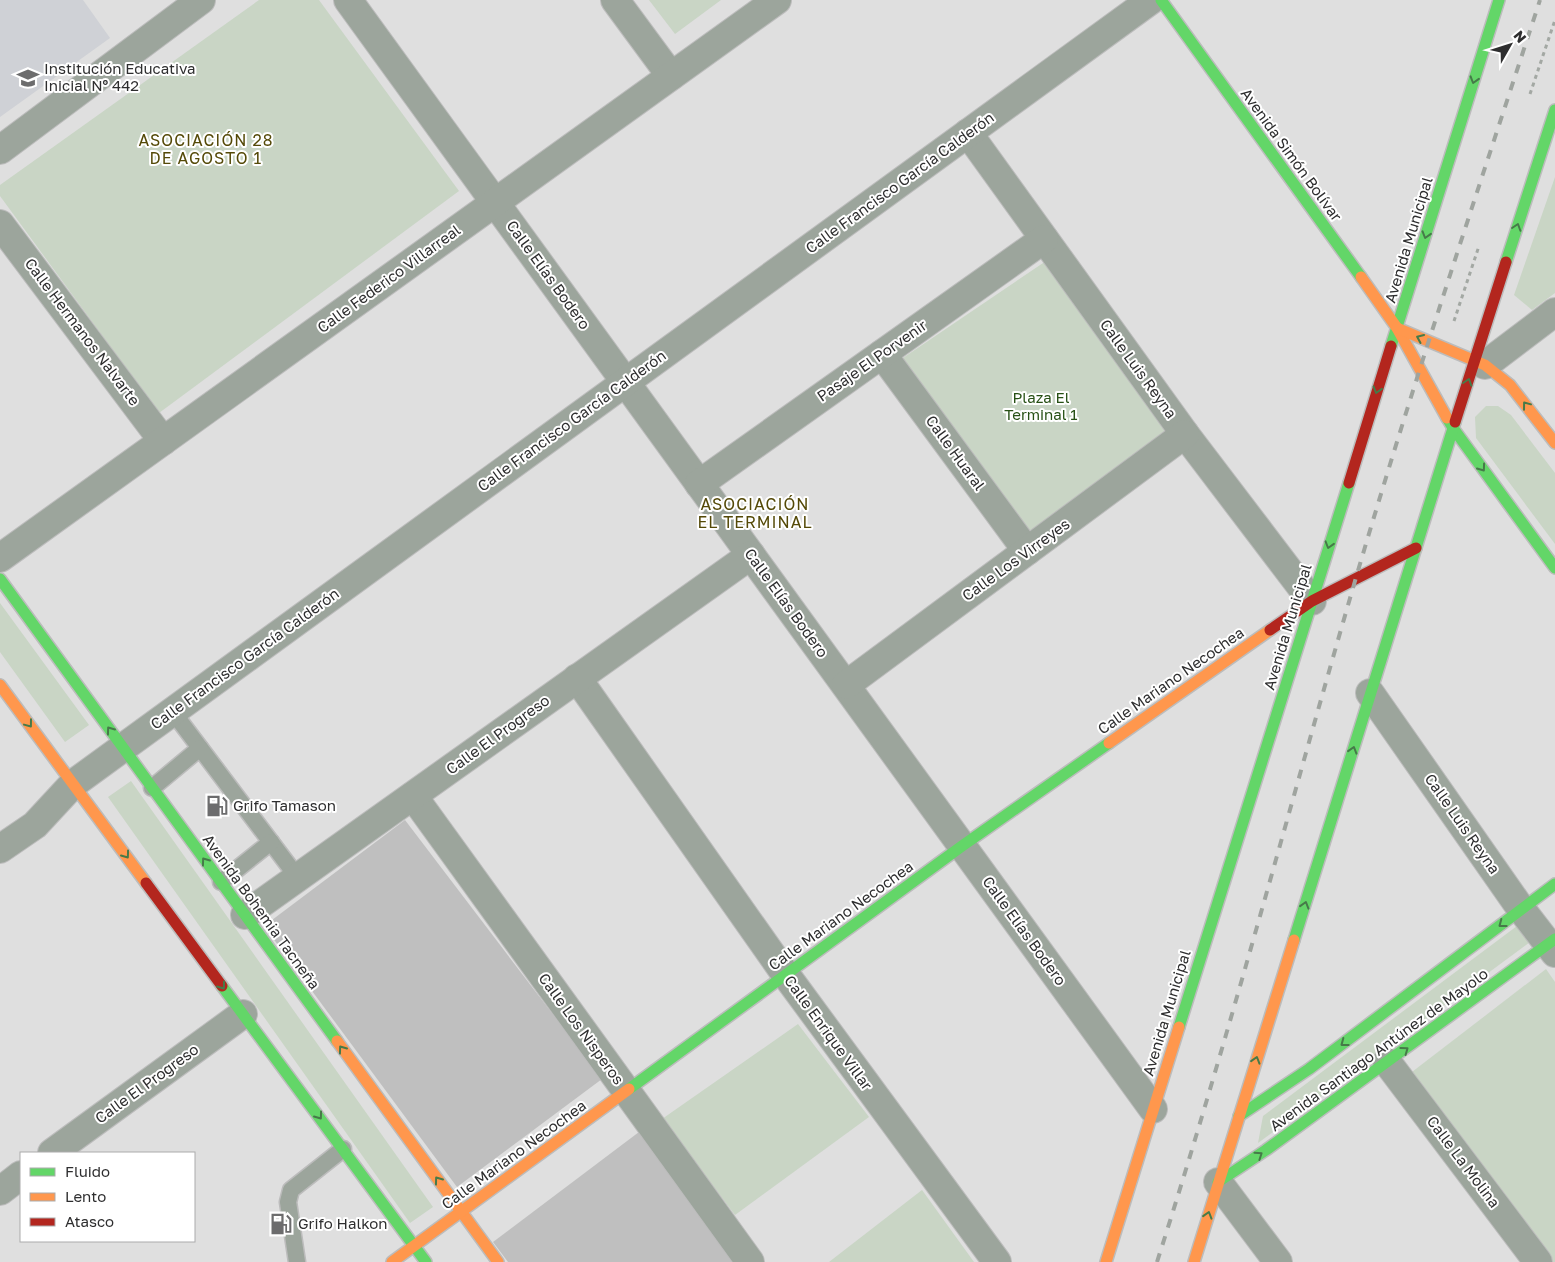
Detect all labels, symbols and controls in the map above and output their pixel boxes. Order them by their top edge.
north arrow [1485,20,1535,70]
text: N [1511,27,1530,46]
place label: Institución Educativa Inicial Nº 442 [44,59,195,94]
school or university icon: Institución Educativa Inicial Nº 442 [15,65,41,91]
one-way arrow [1470,75,1480,84]
street label: Avenida Simón Bolívar [1238,85,1346,224]
street label: Calle Francisco García Calderón [802,108,997,257]
district label: ASOCIACIÓN 28 DE AGOSTO 1 [139,130,273,168]
street label: Avenida Municipal [1380,174,1436,305]
street label: Calle Elías Bodero [503,216,594,332]
street label: Calle Federico Villarreal [313,220,464,336]
one-way arrow [1512,223,1522,232]
one-way arrow [1421,230,1431,239]
street label: Calle Hermanos Nalvarte [21,254,144,409]
street label: Calle Luis Reyna [1097,315,1181,422]
street label: Pasaje El Porvenir [813,316,930,405]
one-way arrow [1416,333,1425,344]
street label: Calle Francisco García Calderón [474,346,669,495]
one-way arrow [1462,378,1472,387]
one-way arrow [1373,386,1383,394]
park label: Plaza El Terminal 1 [1004,388,1078,423]
one-way arrow [1522,401,1531,410]
street label: Calle Huaral [923,411,989,494]
one-way arrow [1476,462,1484,471]
district label: ASOCIACIÓN EL TERMINAL [697,494,813,532]
street label: Calle Los Virreyes [958,514,1073,604]
one-way arrow [1325,541,1335,549]
street label: Calle Elías Bodero [741,544,832,660]
street label: Avenida Municipal [1259,561,1315,692]
street label: Calle Francisco García Calderón [147,584,342,733]
street label: Calle Mariano Necochea [1094,623,1247,737]
street label: Calle El Progreso [442,691,553,778]
one-way arrow [23,718,32,728]
one-way arrow [107,726,116,736]
one-way arrow [1347,746,1357,755]
street label: Calle Luis Reyna [1422,770,1504,877]
fuel station icon: Grifo Tamason [204,793,230,819]
place label: Grifo Tamason [233,796,336,814]
street label: Avenida Bohemia Tacneña [199,830,324,992]
one-way arrow [120,849,128,858]
street label: Calle Mariano Necochea [765,857,916,974]
one-way arrow [203,858,211,867]
street label: Calle Elías Bodero [979,872,1070,988]
one-way arrow [1299,902,1309,910]
one-way arrow [1499,918,1508,926]
street label: Avenida Municipal [1138,947,1194,1078]
street label: Avenida Santiago Antúnez de Mayolo [1266,964,1491,1134]
street label: Calle Los Nisperos [535,969,628,1088]
street label: Calle Enrique Villar [781,971,877,1093]
one-way arrow [216,980,225,990]
one-way arrow [1341,1037,1350,1045]
street label: Calle El Progreso [91,1040,202,1127]
one-way arrow [340,1046,348,1055]
one-way arrow [1399,1047,1409,1056]
one-way arrow [1251,1057,1261,1065]
street label: Calle Mariano Necochea [438,1096,589,1213]
one-way arrow [313,1110,321,1119]
street label: Calle La Molina [1424,1112,1504,1211]
legend [20,1152,195,1242]
one-way arrow [1254,1152,1263,1162]
text: Fluido [65,1162,110,1180]
one-way arrow [435,1176,444,1186]
text: Lento [65,1187,106,1205]
fuel station icon: Grifo Halkon [268,1211,294,1237]
text: Atasco [65,1212,114,1230]
one-way arrow [1202,1212,1212,1220]
place label: Grifo Halkon [298,1214,388,1232]

